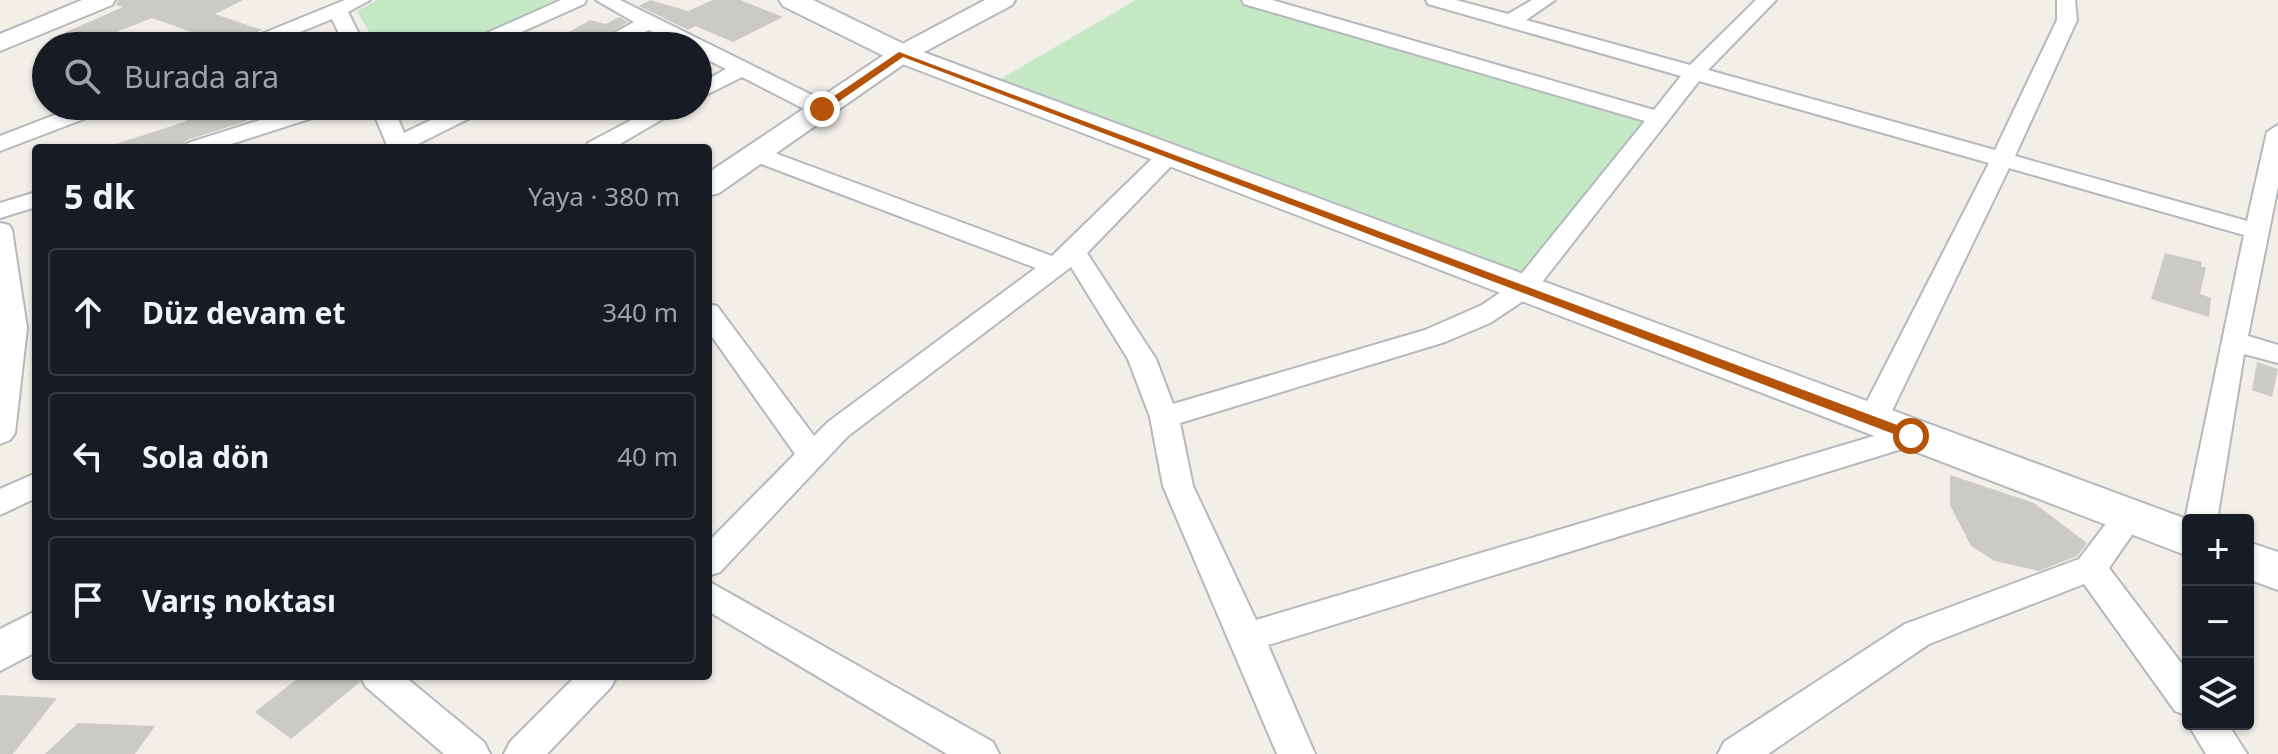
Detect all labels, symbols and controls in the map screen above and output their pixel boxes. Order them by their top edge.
search box [32,32,712,120]
icon: search [60,54,104,98]
text: Burada ara [124,56,279,97]
route end [804,91,840,127]
text: 5 dk [64,173,135,219]
text: Yaya · 380 m [528,178,680,214]
icon: ahead [66,290,110,334]
text: Düz devam et [142,292,345,333]
text: 340 m [602,294,678,330]
route start [1893,418,1929,454]
icon: left [66,434,110,478]
text: Sola dön [142,436,269,477]
text: 40 m [617,438,678,474]
map controls [2182,514,2254,730]
button: + [2182,514,2254,586]
icon: arrive [66,578,110,622]
text: Varış noktası [142,580,336,621]
button: − [2182,586,2254,658]
button: layers [2182,658,2254,730]

